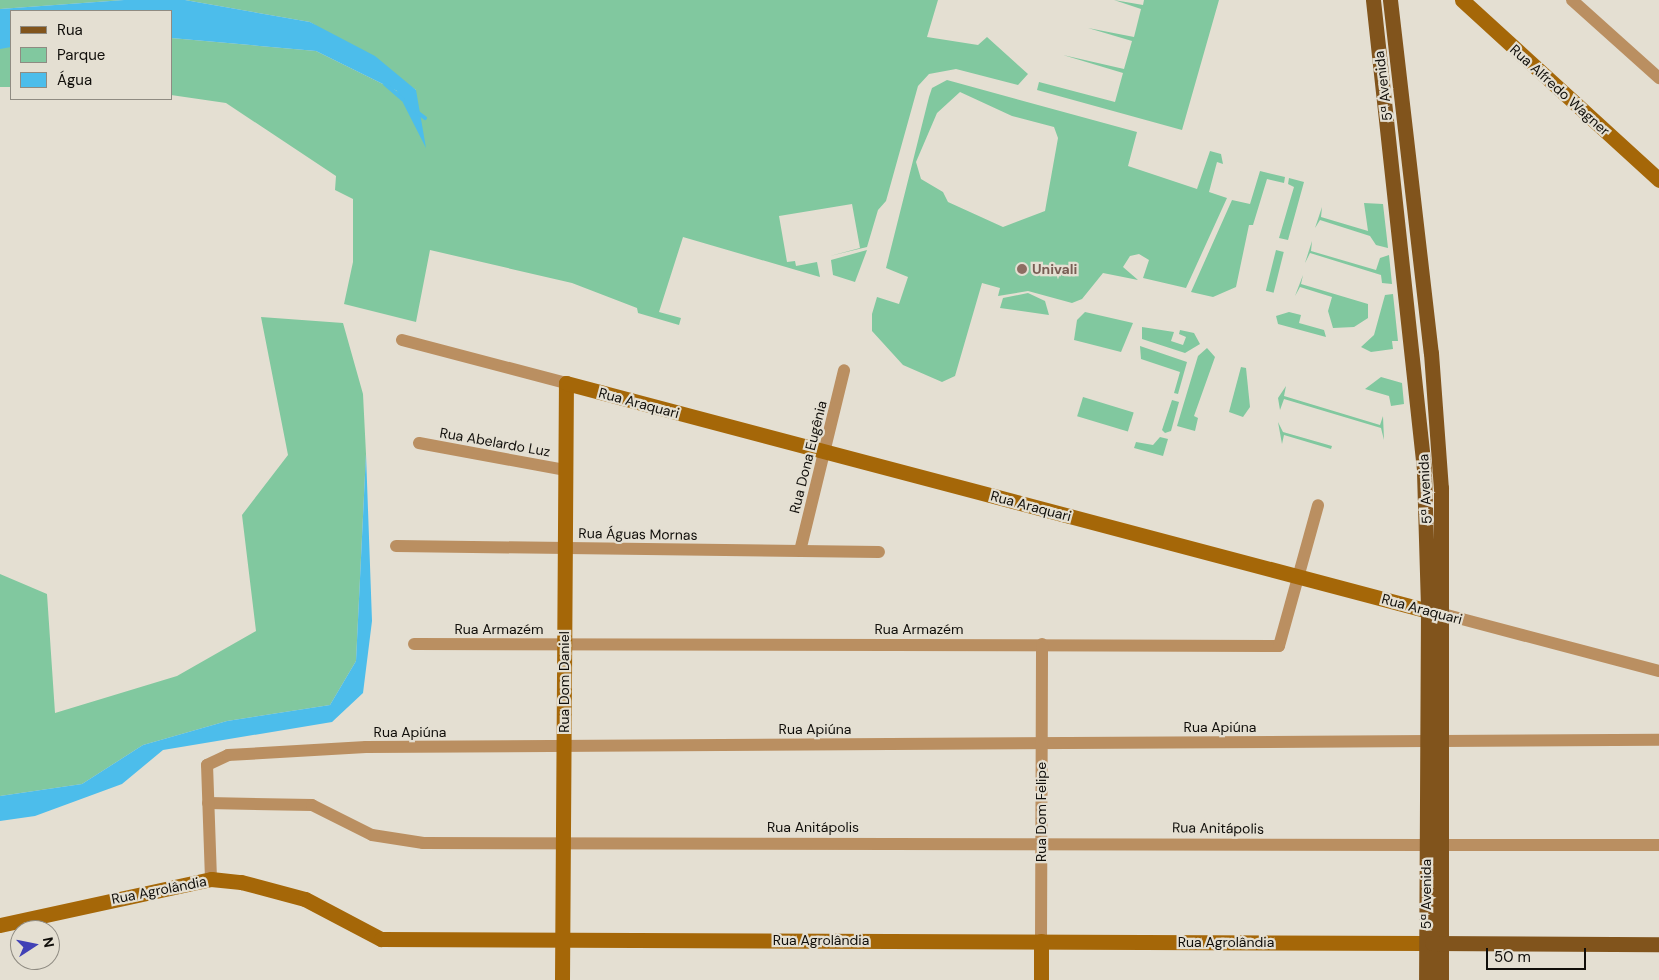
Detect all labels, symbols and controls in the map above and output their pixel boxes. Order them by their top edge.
legend [10,10,172,100]
text: Rua [57,20,83,40]
street label: Rua Alfredo Wagner [1507,41,1613,139]
text: Parque [57,45,105,65]
street label: 5ª Avenida [1370,50,1396,122]
text: Água [57,70,92,90]
place label: Univali [1032,261,1077,277]
marker: Univali [1016,263,1028,275]
street label: Rua Araquari [597,384,681,422]
street label: Rua Dona Eugênia [786,399,830,515]
street label: Rua Abelardo Luz [438,424,552,460]
street label: 5ª Avenida [1415,453,1435,525]
street label: Rua Araquari [989,487,1073,525]
street label: Rua Águas Mornas [578,525,698,543]
street label: Rua Araquari [1380,590,1464,628]
street label: Rua Armazém [454,621,544,637]
street label: Rua Armazém [874,621,964,637]
street label: Rua Dom Daniel [556,631,572,733]
street label: Rua Apiúna [1184,719,1256,735]
street label: Rua Apiúna [779,721,851,737]
street label: Rua Apiúna [374,724,446,740]
street label: Rua Dom Felipe [1033,762,1049,862]
street label: Rua Anitápolis [767,819,859,835]
street label: Rua Anitápolis [1172,819,1264,837]
street label: 5ª Avenida [1418,859,1434,929]
street label: Rua Agrolândia [110,873,208,907]
north arrow [10,920,60,970]
street label: Rua Agrolândia [773,932,869,948]
street label: Rua Agrolândia [1178,934,1274,950]
text: N [39,936,59,949]
scale bar [1489,938,1589,970]
text: 50 m [1494,947,1531,967]

